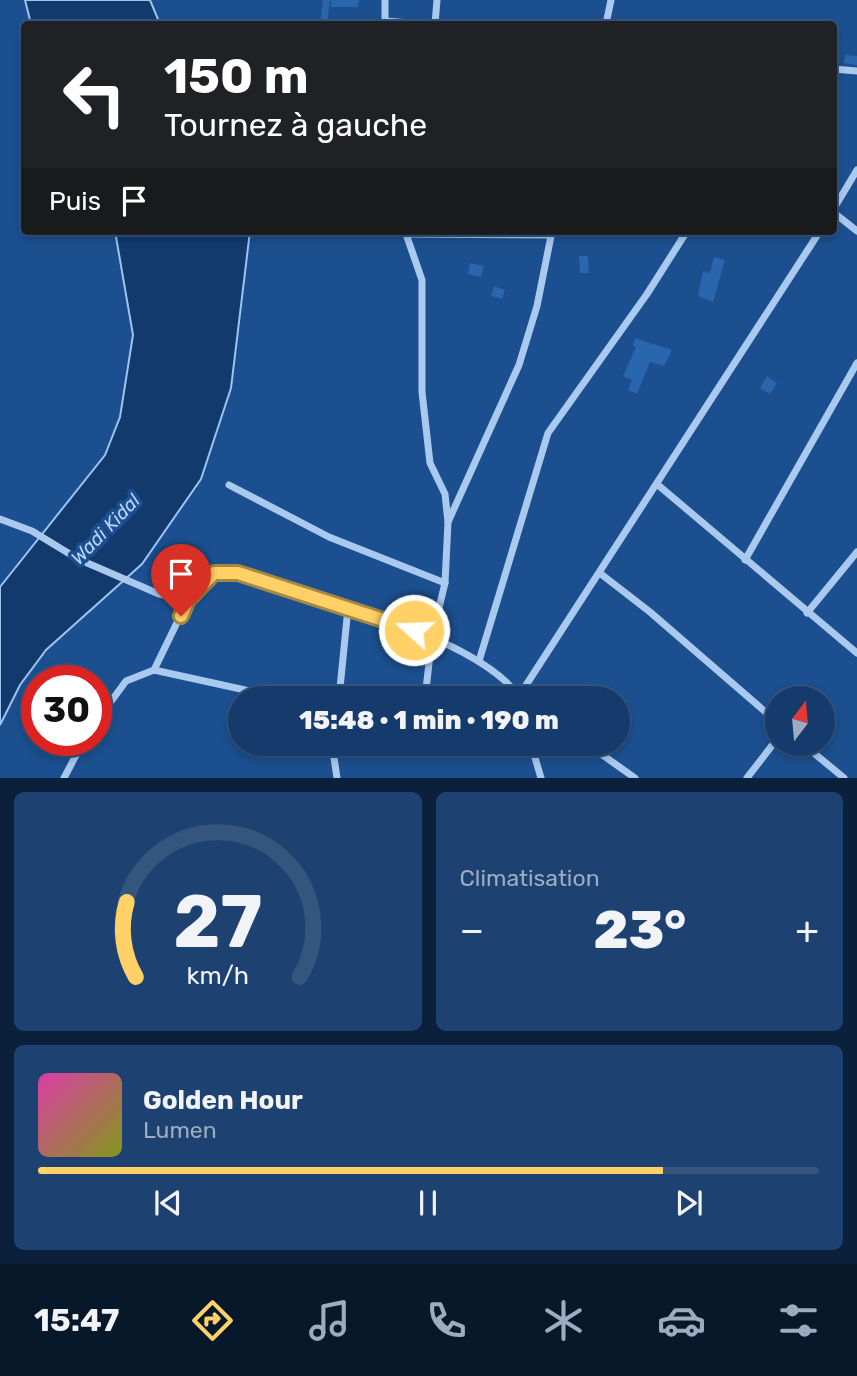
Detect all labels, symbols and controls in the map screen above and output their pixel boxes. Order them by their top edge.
text: 150 m [164,47,309,105]
icon: left [49,49,140,140]
text: Tournez à gauche [164,106,427,144]
icon: arrive [115,182,153,220]
text: Puis [49,186,101,217]
water label: Wadi Kidal [66,489,145,570]
pin [151,544,211,616]
icon: arrive [162,555,200,593]
position arrow [377,593,451,667]
speed limit sign: 30 [21,665,112,756]
north arrow [765,686,835,756]
map controls [765,686,835,756]
text: 15:48 · 1 min · 190 m [299,705,559,736]
text: Climatisation [460,864,600,892]
text: 27 [173,880,262,966]
text: 23° [593,899,686,961]
text: − [460,907,484,953]
text: + [795,907,819,953]
text: km/h [187,961,249,990]
text: Golden Hour [143,1085,303,1116]
text: Lumen [143,1116,217,1144]
icon: previous [149,1184,187,1222]
icon: pause [409,1184,447,1222]
icon: next [670,1184,708,1222]
icon: directions [188,1296,237,1345]
icon: music [305,1296,354,1345]
icon: phone [422,1296,471,1345]
icon: climate [539,1296,588,1345]
icon: car [657,1296,706,1345]
icon: filters [774,1296,823,1345]
text: 15:47 [34,1301,119,1339]

